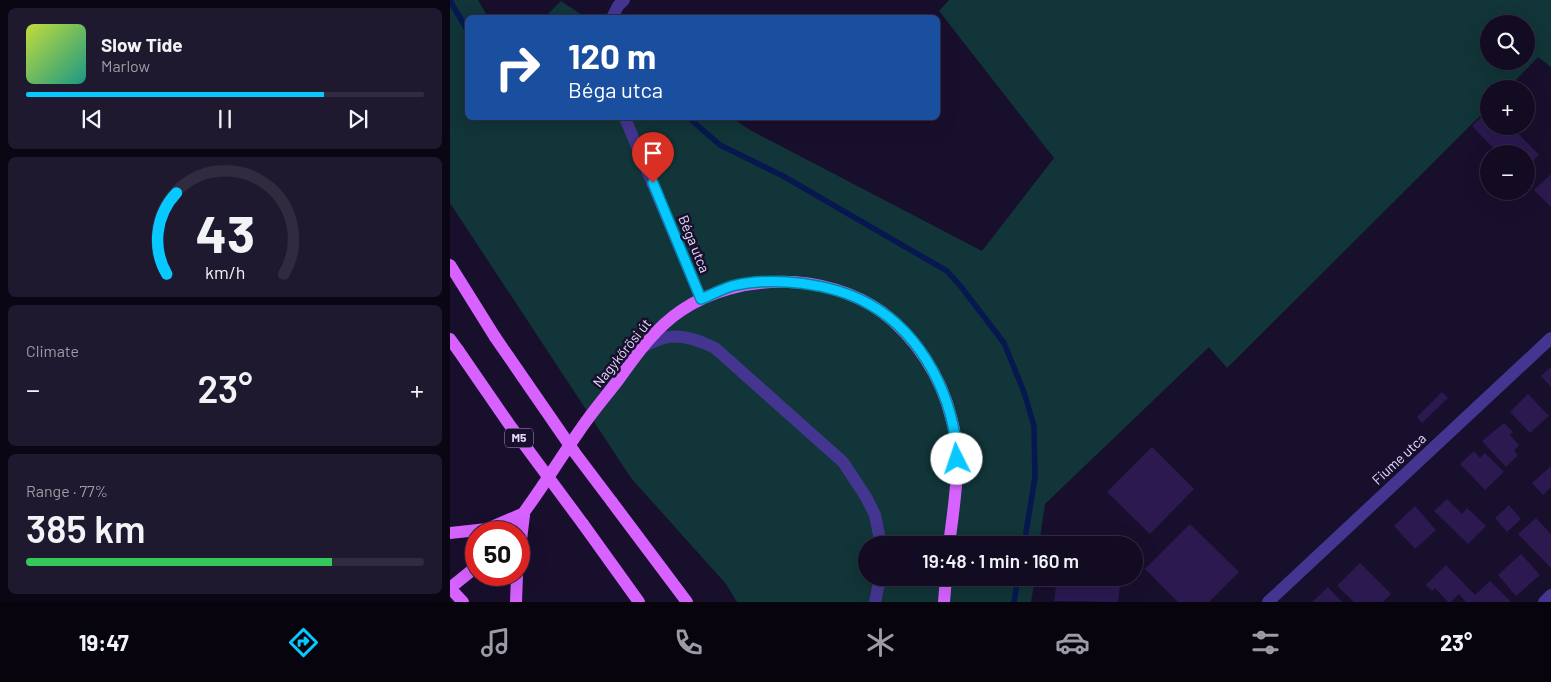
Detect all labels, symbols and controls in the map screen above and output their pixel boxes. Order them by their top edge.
map controls [1480,15,1535,200]
button: search [1480,15,1535,70]
text: Slow Tide [101,33,183,56]
text: 120 m [568,34,656,76]
icon: right [485,35,550,100]
text: Marlow [101,56,150,75]
text: Béga utca [568,76,663,102]
button: + [1480,80,1535,135]
icon: previous [78,105,106,133]
icon: pause [211,105,239,133]
icon: next [344,105,372,133]
pin [632,132,674,183]
icon: arrive [639,139,667,167]
button: − [1480,145,1535,200]
text: 43 [195,201,255,263]
street label: Béga utca [675,213,714,275]
text: km/h [205,261,245,283]
street label: Nagykőrösi út [589,315,654,390]
text: Climate [26,341,79,360]
text: 23° [197,365,253,411]
text: − [26,372,40,406]
text: + [410,372,424,406]
road number: M5 [505,428,533,448]
street label: Fiume utca [1368,429,1429,488]
position arrow [930,432,982,484]
text: Range · 77% [26,481,108,500]
text: 385 km [26,505,146,551]
speed limit sign: 50 [465,521,530,586]
text: 19:48 · 1 min · 160 m [922,549,1079,572]
icon: directions [286,625,321,660]
icon: music [478,625,513,660]
icon: phone [671,625,706,660]
icon: climate [863,625,898,660]
icon: car [1055,625,1090,660]
icon: filters [1248,625,1283,660]
text: 19:47 [79,629,129,655]
text: 23° [1440,629,1472,655]

